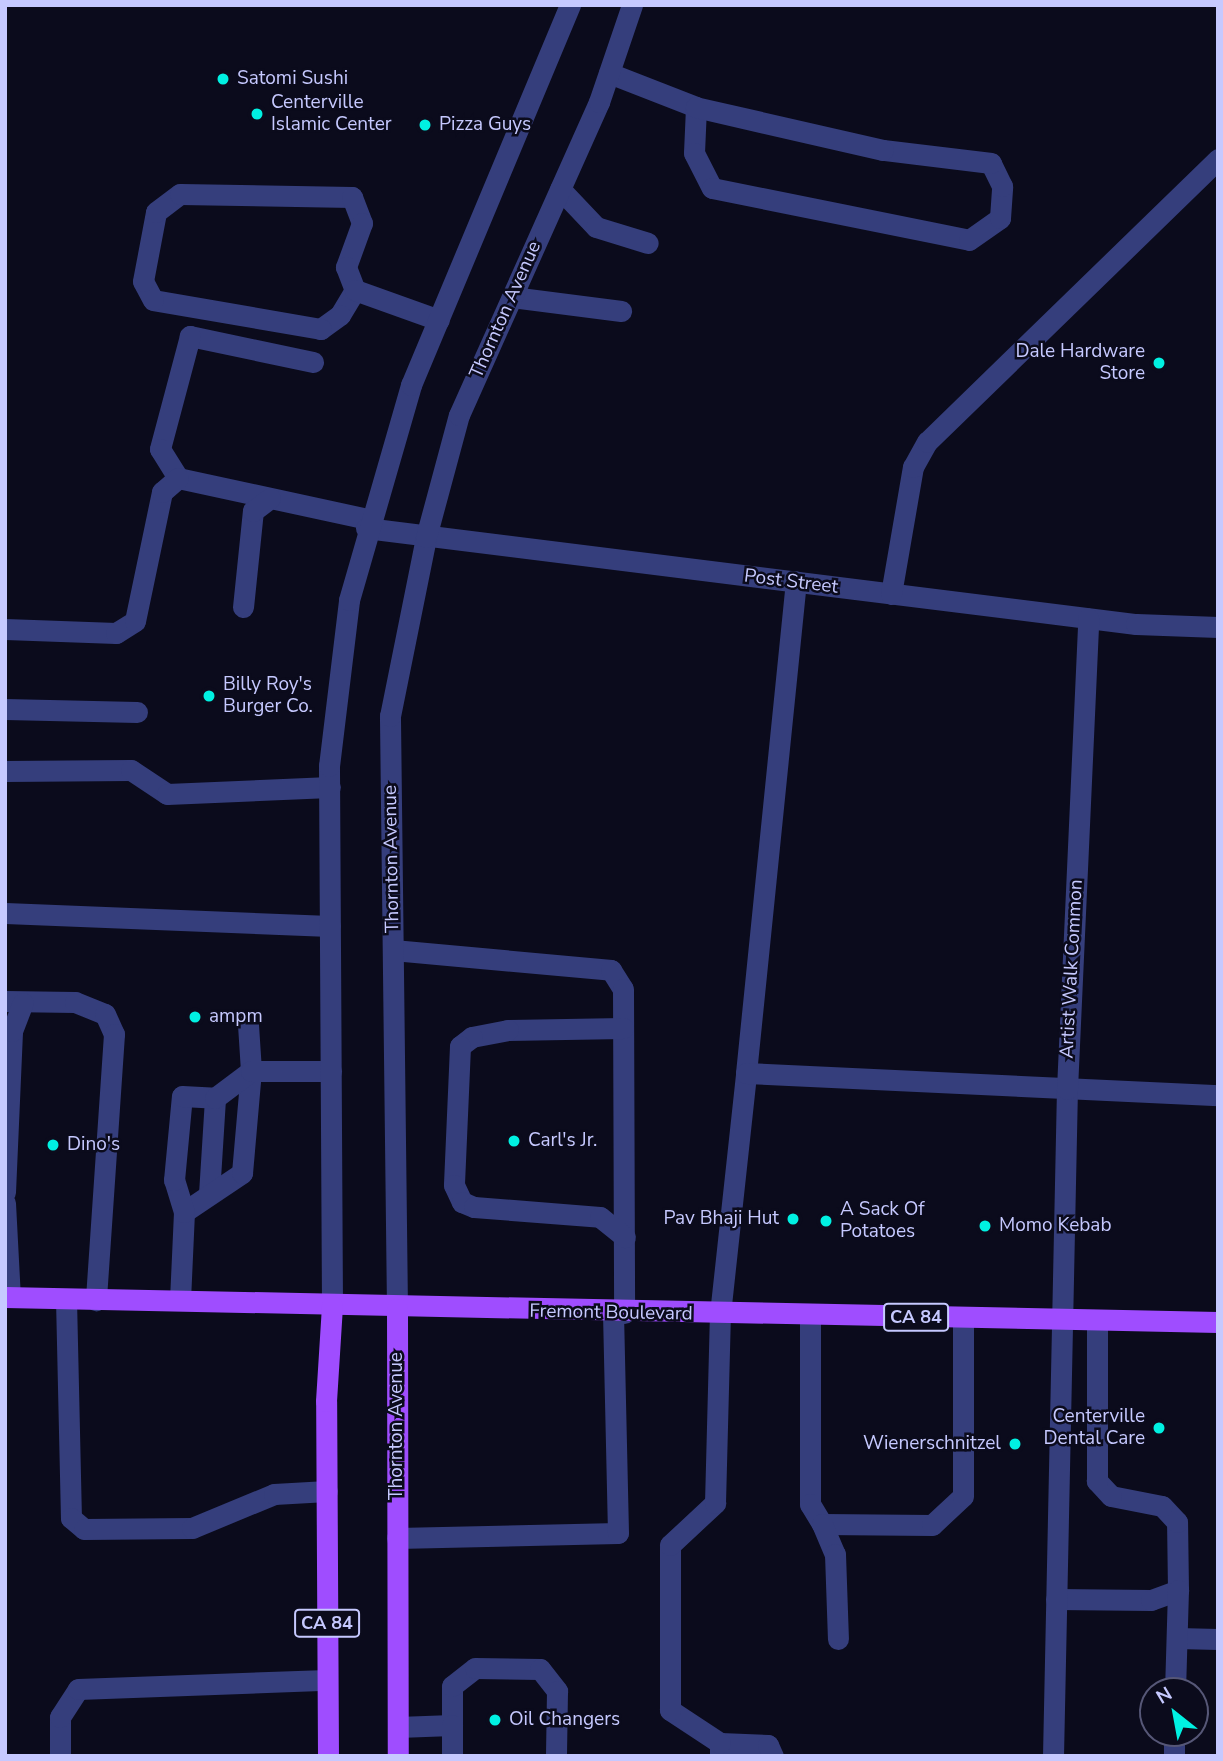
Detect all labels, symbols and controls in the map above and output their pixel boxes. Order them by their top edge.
place label: Satomi Sushi [237,68,348,90]
marker: Satomi Sushi [215,71,231,87]
place label: Centerville Islamic Center [271,92,392,136]
marker: Centerville Islamic Center [249,106,265,122]
place label: Pizza Guys [439,114,531,136]
marker: Pizza Guys [417,117,433,133]
street label: Thornton Avenue [466,238,546,382]
place label: Dale Hardware Store [1015,341,1145,385]
marker: Dale Hardware Store [1151,355,1167,371]
street label: Post Street [743,565,839,599]
place label: Billy Roy's Burger Co. [223,674,313,718]
marker: Billy Roy's Burger Co. [201,688,217,704]
street label: Thornton Avenue [379,785,405,933]
street label: Artist Walk Common [1056,879,1088,1059]
place label: ampm [209,1006,263,1028]
marker: ampm [187,1009,203,1025]
place label: Carl's Jr. [528,1130,597,1152]
marker: Carl's Jr. [506,1133,522,1149]
place label: Dino's [67,1134,120,1156]
marker: Dino's [45,1137,61,1153]
place label: A Sack Of Potatoes [840,1199,925,1243]
place label: Pav Bhaji Hut [664,1208,779,1230]
marker: Pav Bhaji Hut [785,1211,801,1227]
marker: A Sack Of Potatoes [818,1213,834,1229]
place label: Momo Kebab [999,1215,1112,1237]
marker: Momo Kebab [977,1218,993,1234]
street label: Fremont Boulevard [529,1300,693,1326]
road number: CA 84 [883,1302,949,1332]
street label: Thornton Avenue [386,1352,408,1500]
place label: Centerville Dental Care [1043,1406,1145,1450]
marker: Centerville Dental Care [1151,1420,1167,1436]
place label: Wienerschnitzel [863,1433,1001,1455]
marker: Wienerschnitzel [1007,1436,1023,1452]
road number: CA 84 [294,1608,360,1638]
north arrow [1139,1677,1209,1747]
text: N [1151,1681,1177,1711]
place label: Oil Changers [509,1709,620,1731]
marker: Oil Changers [487,1712,503,1728]

